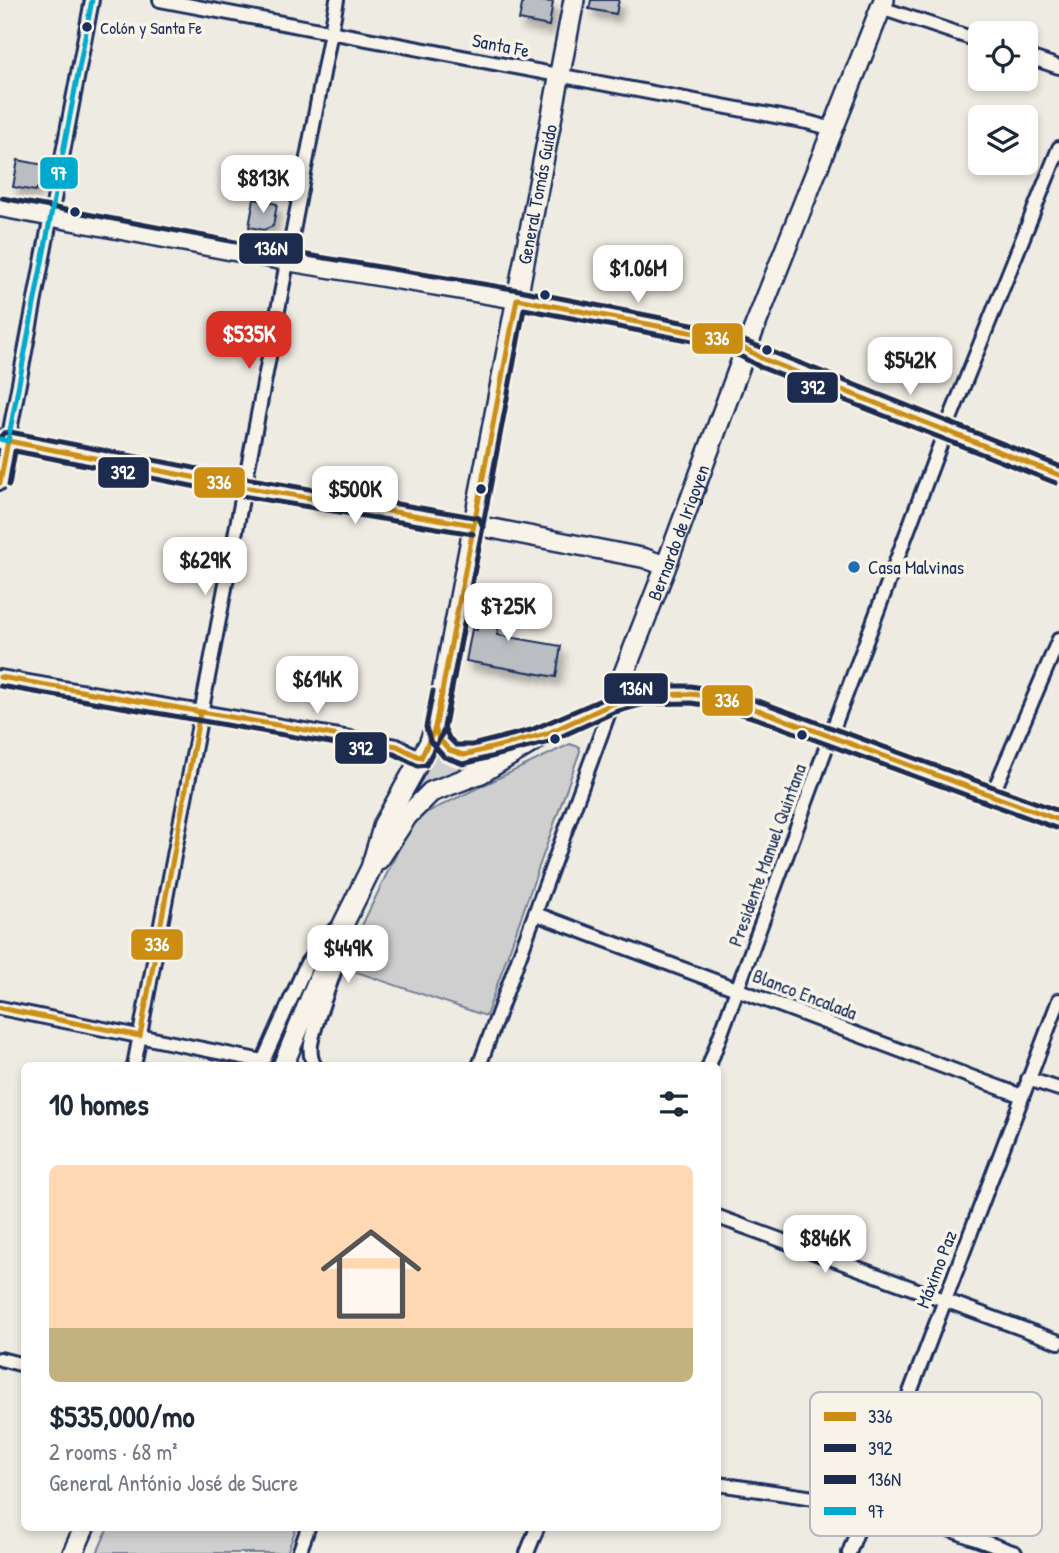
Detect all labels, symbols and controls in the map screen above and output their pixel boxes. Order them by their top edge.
place label: Colón y Santa Fe [100,16,202,39]
marker: Colón y Santa Fe [80,20,94,34]
map controls [968,21,1038,175]
button: locate [968,21,1038,91]
street label: Santa Fe [470,27,532,63]
button: layers [968,105,1038,175]
street label: General Tomás Guido [511,122,563,266]
line badge: 97 [39,156,79,190]
pin: $813K [214,156,312,215]
text: 97 [51,160,67,186]
text: $813K [237,162,289,193]
unlabelled marker [68,205,82,219]
line badge: 136N [238,232,304,265]
text: 136N [254,235,288,261]
pin: $1.06M [581,246,695,305]
text: $1.06M [609,252,667,283]
unlabelled marker [538,288,552,302]
pin: $535K [200,312,298,371]
text: $535K [222,318,276,349]
line badge: 336 [691,322,744,355]
text: 336 [705,325,730,351]
pin: $542K [861,338,959,397]
unlabelled marker [760,343,774,357]
text: $542K [884,344,936,375]
line badge: 392 [786,371,839,404]
text: 392 [801,374,825,400]
line badge: 392 [97,456,150,489]
text: 392 [111,459,135,485]
street label: Bernardo de Irigoyen [641,461,715,604]
line badge: 336 [193,466,246,499]
pin: $500K [306,466,404,526]
text: 336 [207,469,232,495]
text: $500K [328,473,382,504]
unlabelled marker [474,482,488,496]
pin: $629K [156,538,254,597]
text: $629K [179,544,231,575]
place label: Casa Malvinas [868,554,964,580]
marker: Casa Malvinas [846,559,862,575]
pin: $725K [459,584,557,643]
text: $725K [480,590,536,621]
pin: $614K [268,656,366,716]
text: $614K [292,663,342,694]
line badge: 136N [603,672,669,705]
text: 136N [619,675,653,701]
line badge: 336 [701,684,754,717]
text: 336 [715,687,740,713]
unlabelled marker [795,728,809,742]
line badge: 392 [334,731,388,765]
unlabelled marker [548,732,562,746]
text: 392 [349,735,373,761]
street label: Presidente Manuel Quintana [722,760,812,950]
pin: $449K [299,926,397,985]
line badge: 336 [130,928,184,961]
text: 336 [145,931,170,957]
text: $449K [323,932,373,963]
street label: Blanco Encalada [749,962,861,1026]
text: 10 homes [49,1084,149,1124]
icon: filters [655,1085,693,1123]
icon: home [308,1211,434,1337]
pin: $846K [776,1216,874,1275]
text: $846K [799,1222,851,1253]
street label: Máximo Paz [909,1226,963,1312]
legend [810,1392,1042,1536]
text: $535,000/mo [49,1396,195,1436]
text: 336 [868,1403,893,1429]
text: 392 [868,1435,892,1461]
text: 2 rooms · 68 m² [49,1436,177,1467]
text: 136N [868,1466,901,1492]
text: General António José de Sucre [49,1467,298,1498]
text: 97 [868,1498,884,1524]

